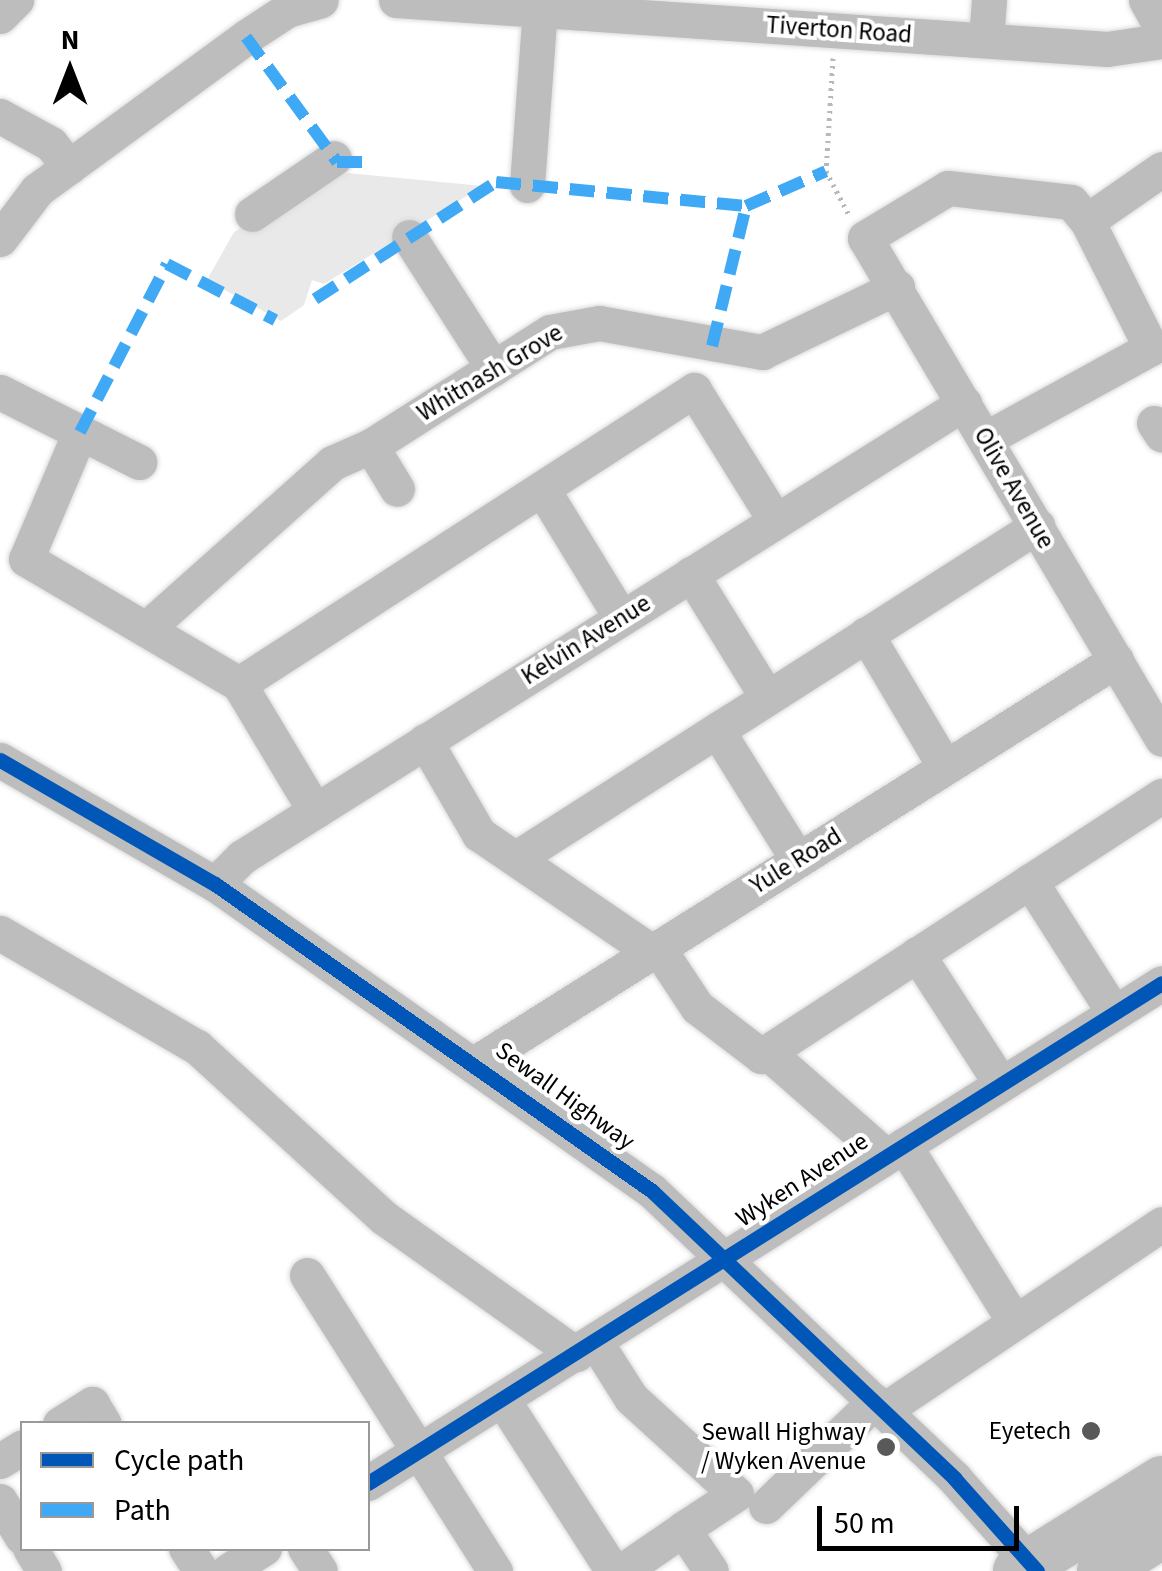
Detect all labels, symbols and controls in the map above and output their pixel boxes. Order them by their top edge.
street label: Tiverton Road [765,10,913,50]
north arrow [20,20,120,120]
text: N [61,20,79,60]
street label: Whitnash Grove [412,318,568,428]
street label: Olive Avenue [967,422,1061,554]
street label: Kelvin Avenue [516,588,656,692]
street label: Yule Road [745,821,847,901]
street label: Sewall Highway [490,1035,640,1157]
street label: Wyken Avenue [730,1126,874,1234]
place label: Eyetech [989,1416,1071,1446]
place label: Sewall Highway / Wyken Avenue [701,1418,866,1477]
marker: Eyetech [1080,1420,1102,1442]
legend [20,1421,370,1551]
marker: Sewall Highway / Wyken Avenue [875,1436,897,1458]
text: Cycle path [114,1439,244,1482]
scale bar [822,1486,1024,1548]
text: Path [114,1489,171,1532]
text: 50 m [834,1502,895,1545]

